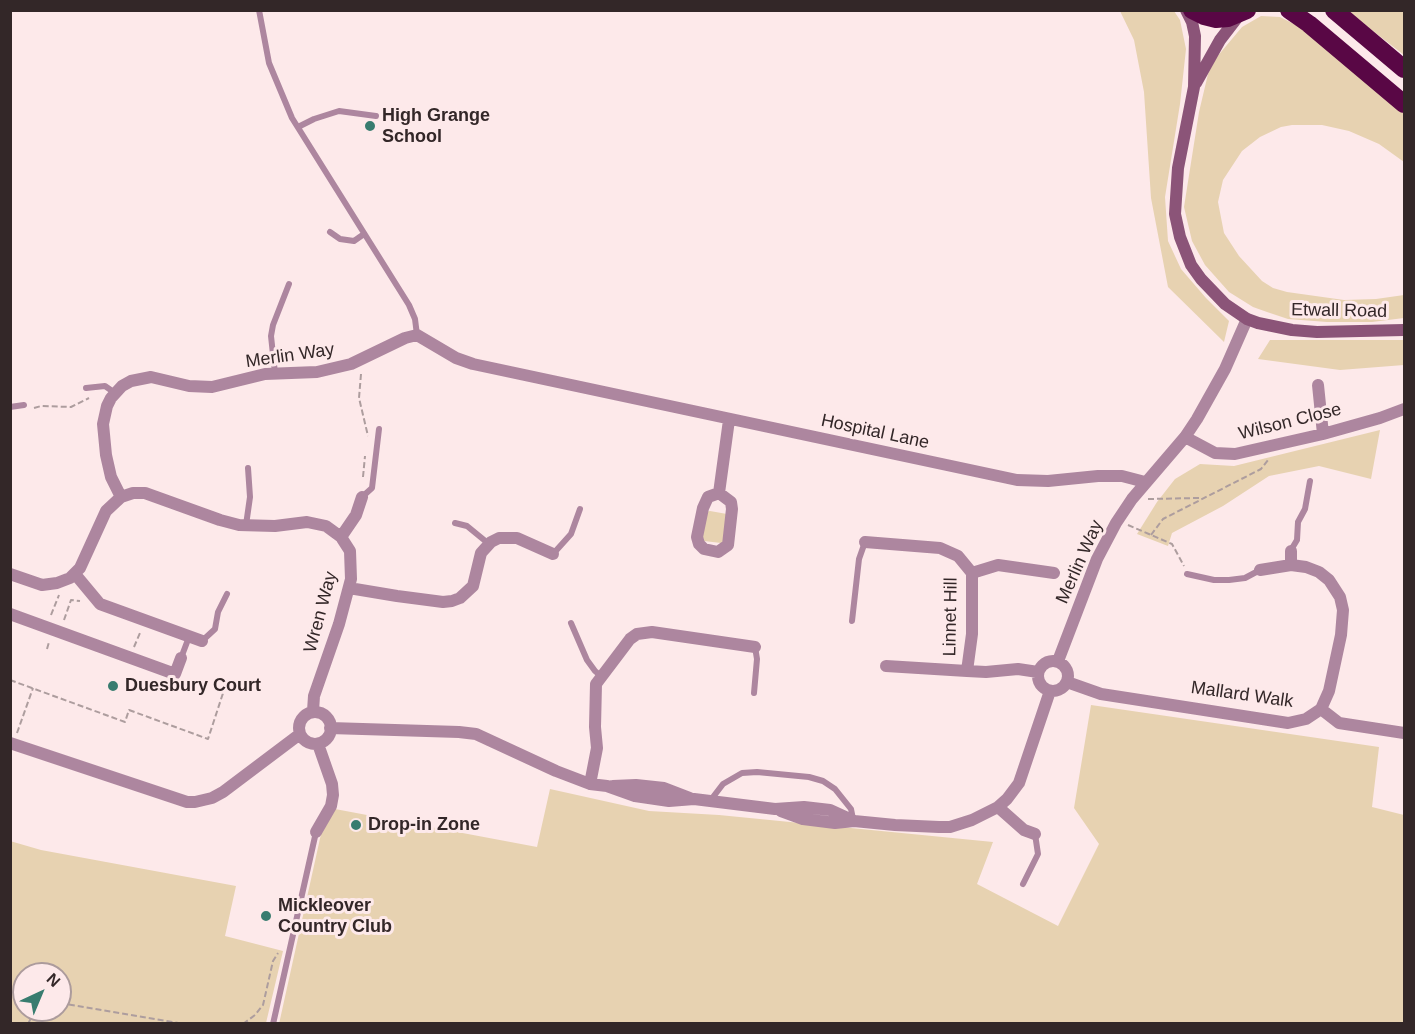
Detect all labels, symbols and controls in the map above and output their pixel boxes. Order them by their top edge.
place label: High Grange School [382,105,490,148]
marker: High Grange School [363,119,377,133]
street label: Etwall Road [1291,299,1387,323]
street label: Merlin Way [244,339,336,373]
street label: Wilson Close [1236,399,1344,445]
street label: Hospital Lane [819,410,931,454]
street label: Merlin Way [1052,517,1108,607]
street label: Wren Way [300,569,342,655]
street label: Linnet Hill [940,577,962,657]
place label: Duesbury Court [125,675,261,697]
street label: Mallard Walk [1189,677,1295,713]
marker: Duesbury Court [106,679,120,693]
place label: Drop-in Zone [368,814,480,836]
marker: Drop-in Zone [349,818,363,832]
place label: Mickleover Country Club [278,895,392,938]
marker: Mickleover Country Club [259,909,273,923]
north arrow [12,962,72,1022]
text: N [43,970,64,990]

